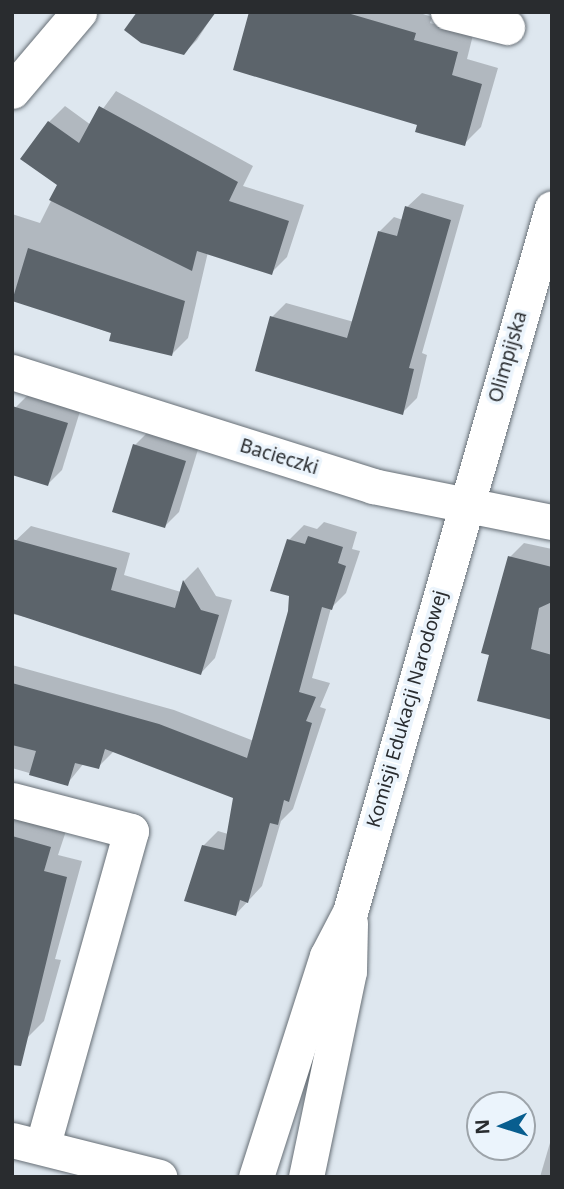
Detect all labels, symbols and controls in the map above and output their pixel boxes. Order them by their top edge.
street label: Olimpijska [484,309,532,405]
street label: Bacieczki [237,434,321,480]
street label: Komisji Edukacji Narodowej [362,588,452,830]
north arrow [466,1091,536,1161]
text: N [469,1119,495,1135]

